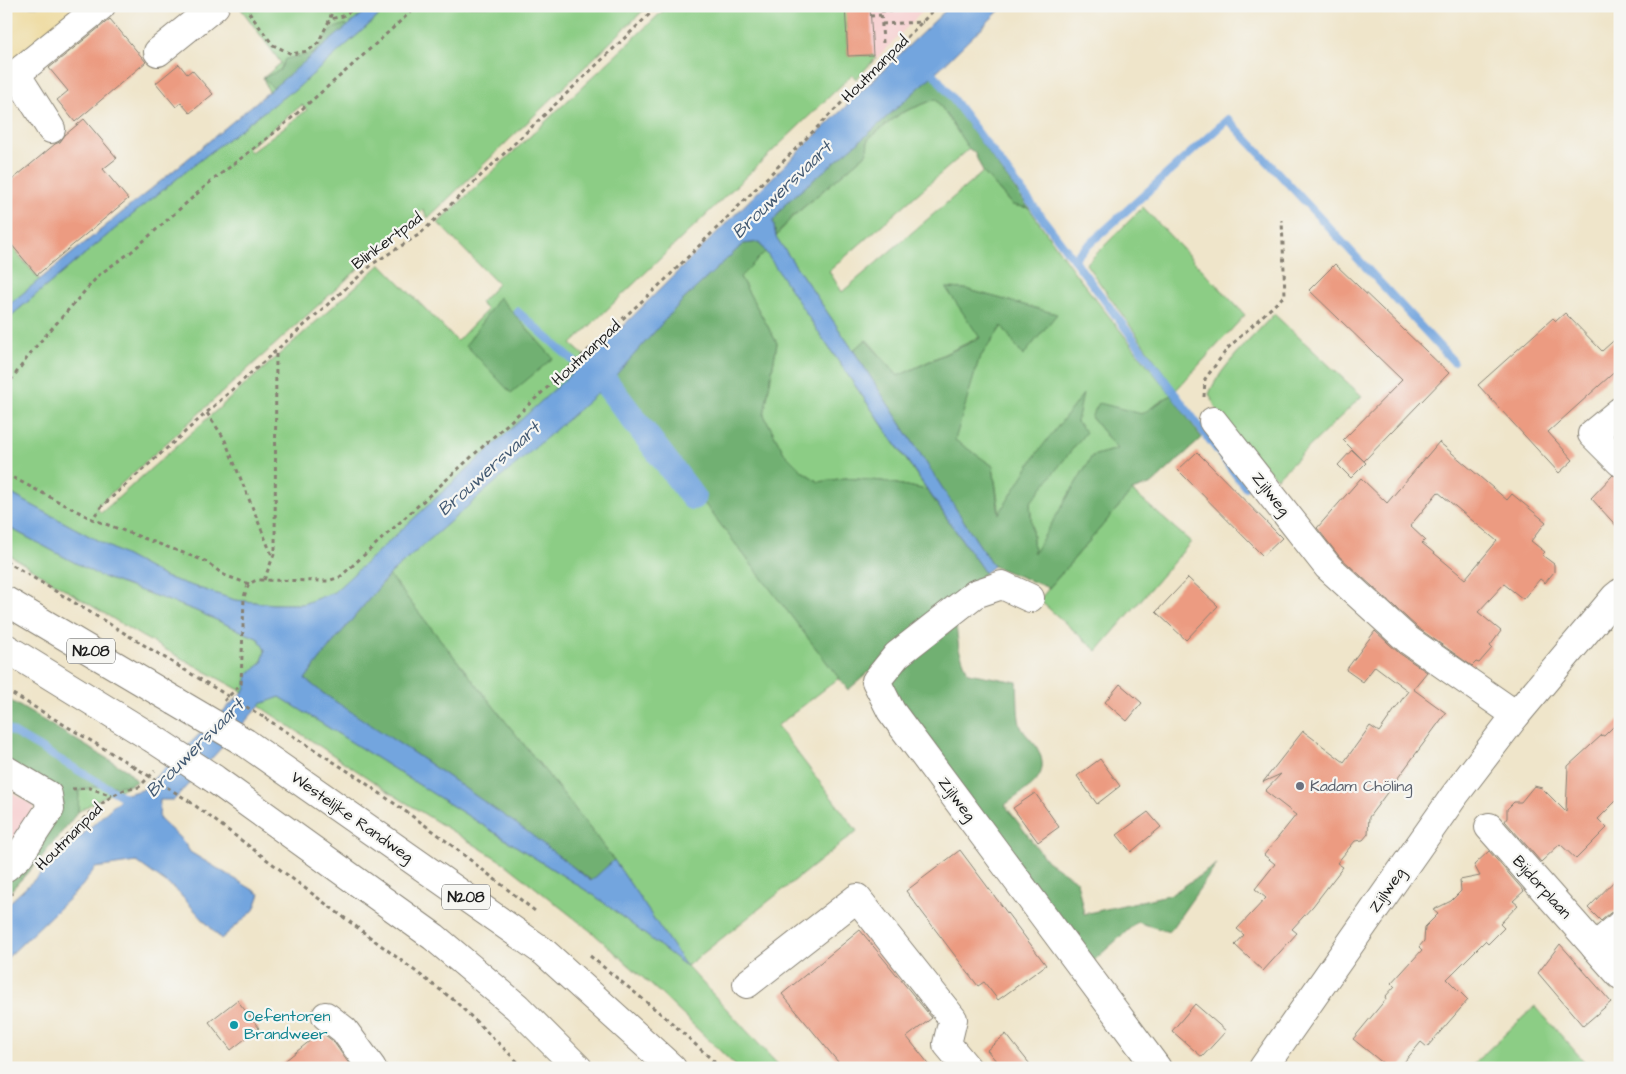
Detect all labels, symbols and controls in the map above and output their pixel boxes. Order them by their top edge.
street label: Houtmanpad [836,30,914,108]
water label: Brouwersvaart [727,135,839,244]
street label: Blinkertpad [347,207,427,275]
street label: Houtmanpad [547,315,625,391]
water label: Brouwersvaart [432,415,547,522]
street label: Zijlweg [1246,467,1295,521]
road number: N208 [67,638,115,664]
water label: Brouwersvaart [140,692,251,803]
street label: Westelijke Randweg [286,766,418,868]
street label: Zijlweg [932,772,981,826]
place label: Kadam Chöling [1310,775,1412,798]
marker: Kadam Chöling [1294,780,1306,792]
street label: Houtmanpad [30,798,108,876]
street label: Bijdorplaan [1508,851,1576,923]
street label: Zijlweg [1364,863,1411,917]
road number: N208 [442,884,490,910]
place label: Oefentoren Brandweer [244,1005,330,1045]
marker: Oefentoren Brandweer [228,1019,240,1031]

